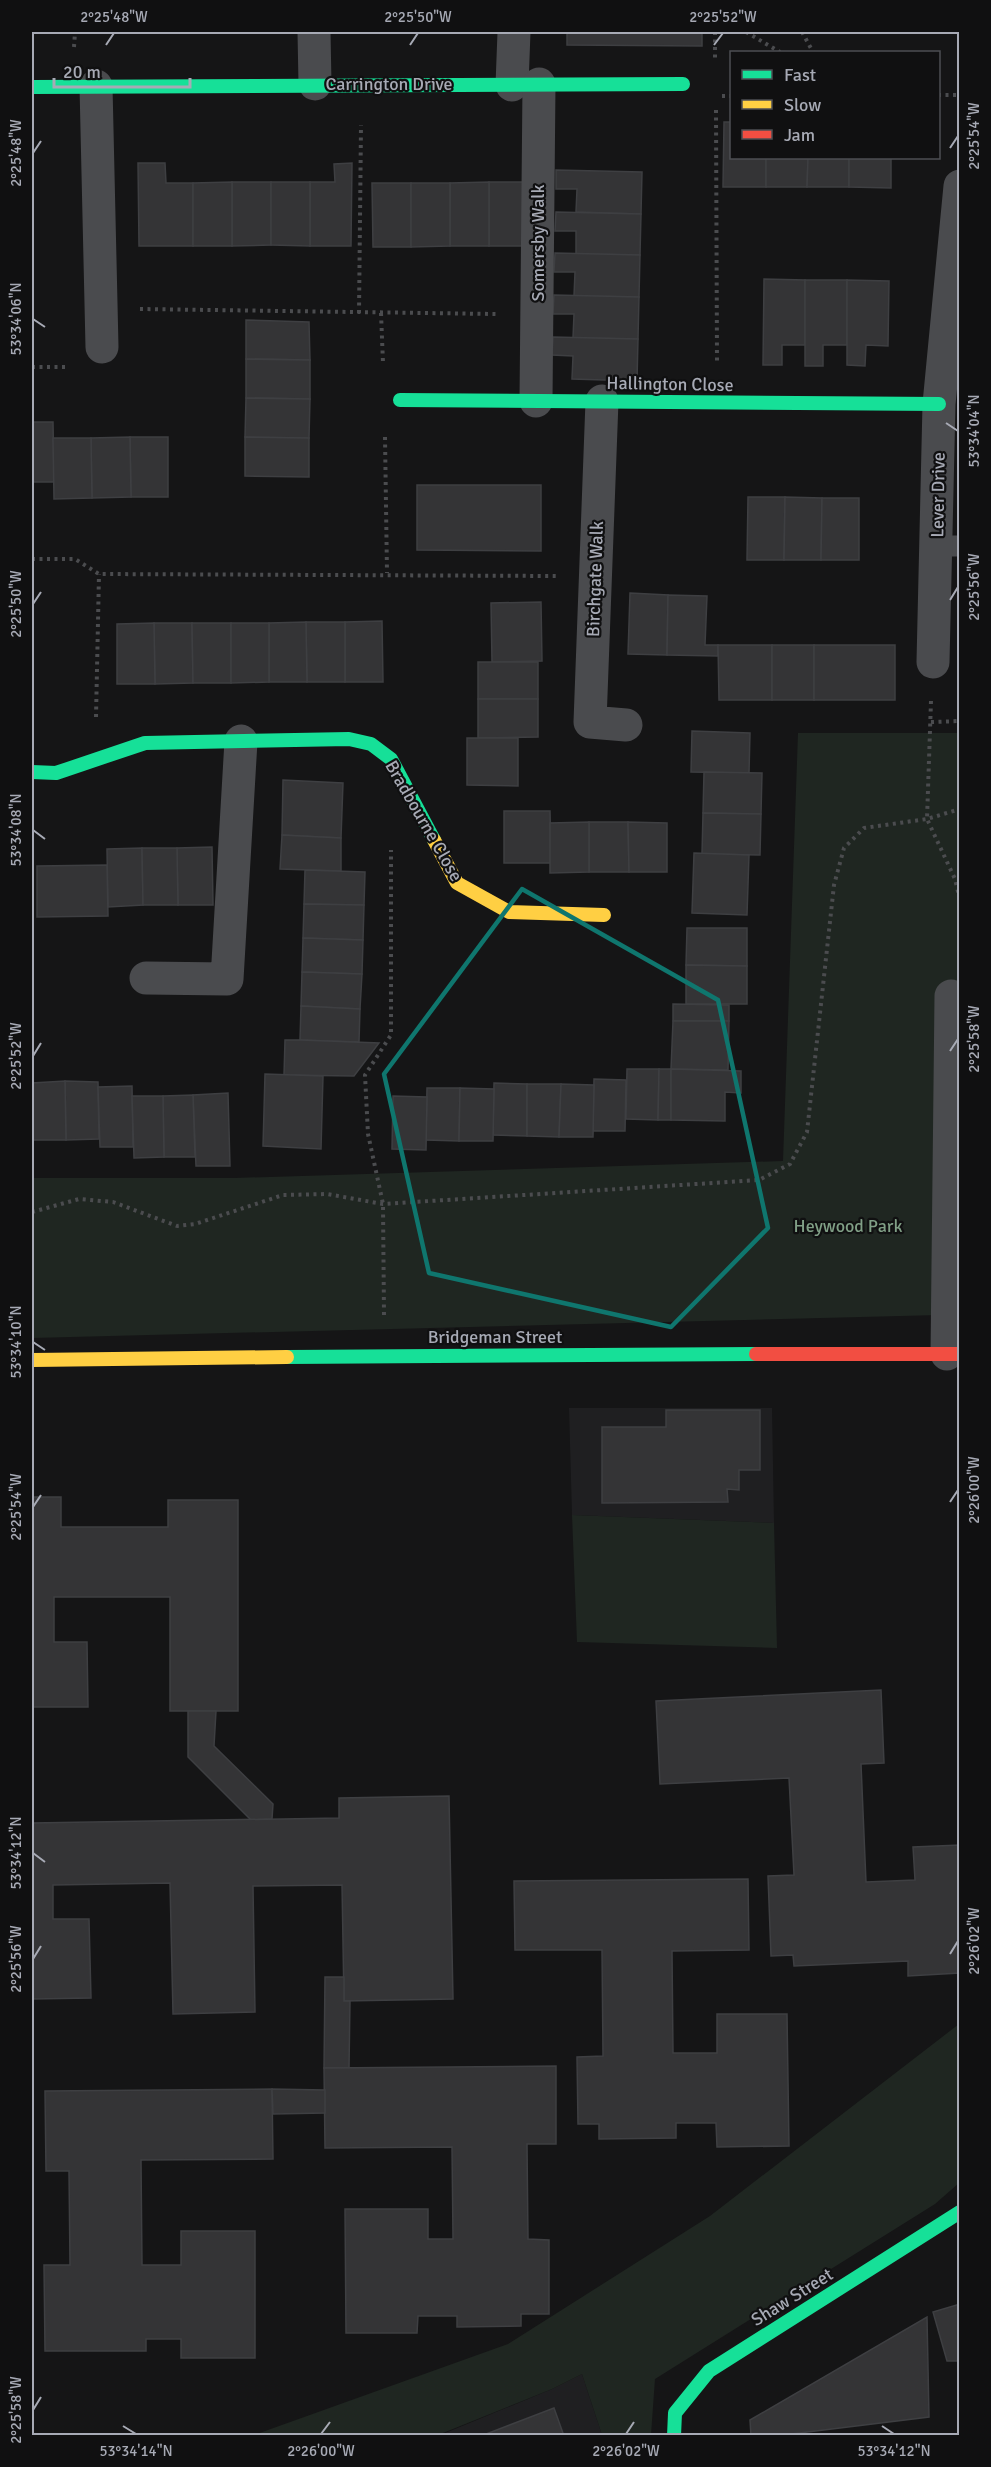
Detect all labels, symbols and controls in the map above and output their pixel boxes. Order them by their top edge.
text: 2°25'48"W [80,8,148,26]
text: 2°25'50"W [384,8,452,26]
text: 2°25'52"W [689,8,757,26]
scale bar [54,51,190,89]
legend [730,51,940,159]
text: 20 m [63,61,101,83]
text: Fast [784,64,816,86]
street label: Carrington Drive [325,73,453,95]
text: Slow [784,94,821,116]
text: 2°25'54"W [965,102,983,170]
text: 2°25'48"W [7,119,25,187]
text: Jam [784,124,815,146]
street label: Somersby Walk [527,184,549,302]
text: 53°34'06"N [7,282,25,356]
street label: Hallington Close [606,372,734,396]
text: 53°34'04"N [965,394,983,468]
street label: Lever Drive [926,452,950,538]
street label: Birchgate Walk [582,521,608,637]
text: 2°25'56"W [965,553,983,621]
text: 2°25'50"W [7,570,25,638]
street label: Bradbourne Close [380,757,468,885]
text: 53°34'08"N [7,793,25,867]
text: 2°25'58"W [965,1005,983,1073]
text: 2°25'52"W [7,1022,25,1090]
park label: Heywood Park [794,1215,902,1237]
text: 53°34'10"N [7,1305,25,1379]
street label: Bridgeman Street [428,1326,562,1348]
text: 2°26'00"W [965,1456,983,1524]
text: 2°25'54"W [7,1473,25,1541]
text: 53°34'12"N [7,1816,25,1890]
text: 2°26'02"W [965,1907,983,1975]
text: 2°25'56"W [7,1925,25,1993]
street label: Shaw Street [747,2263,837,2331]
text: 2°25'58"W [7,2376,25,2444]
text: 53°34'14"N [99,2442,173,2460]
text: 2°26'00"W [287,2442,355,2460]
text: 2°26'02"W [592,2442,660,2460]
text: 53°34'12"N [857,2442,931,2460]

